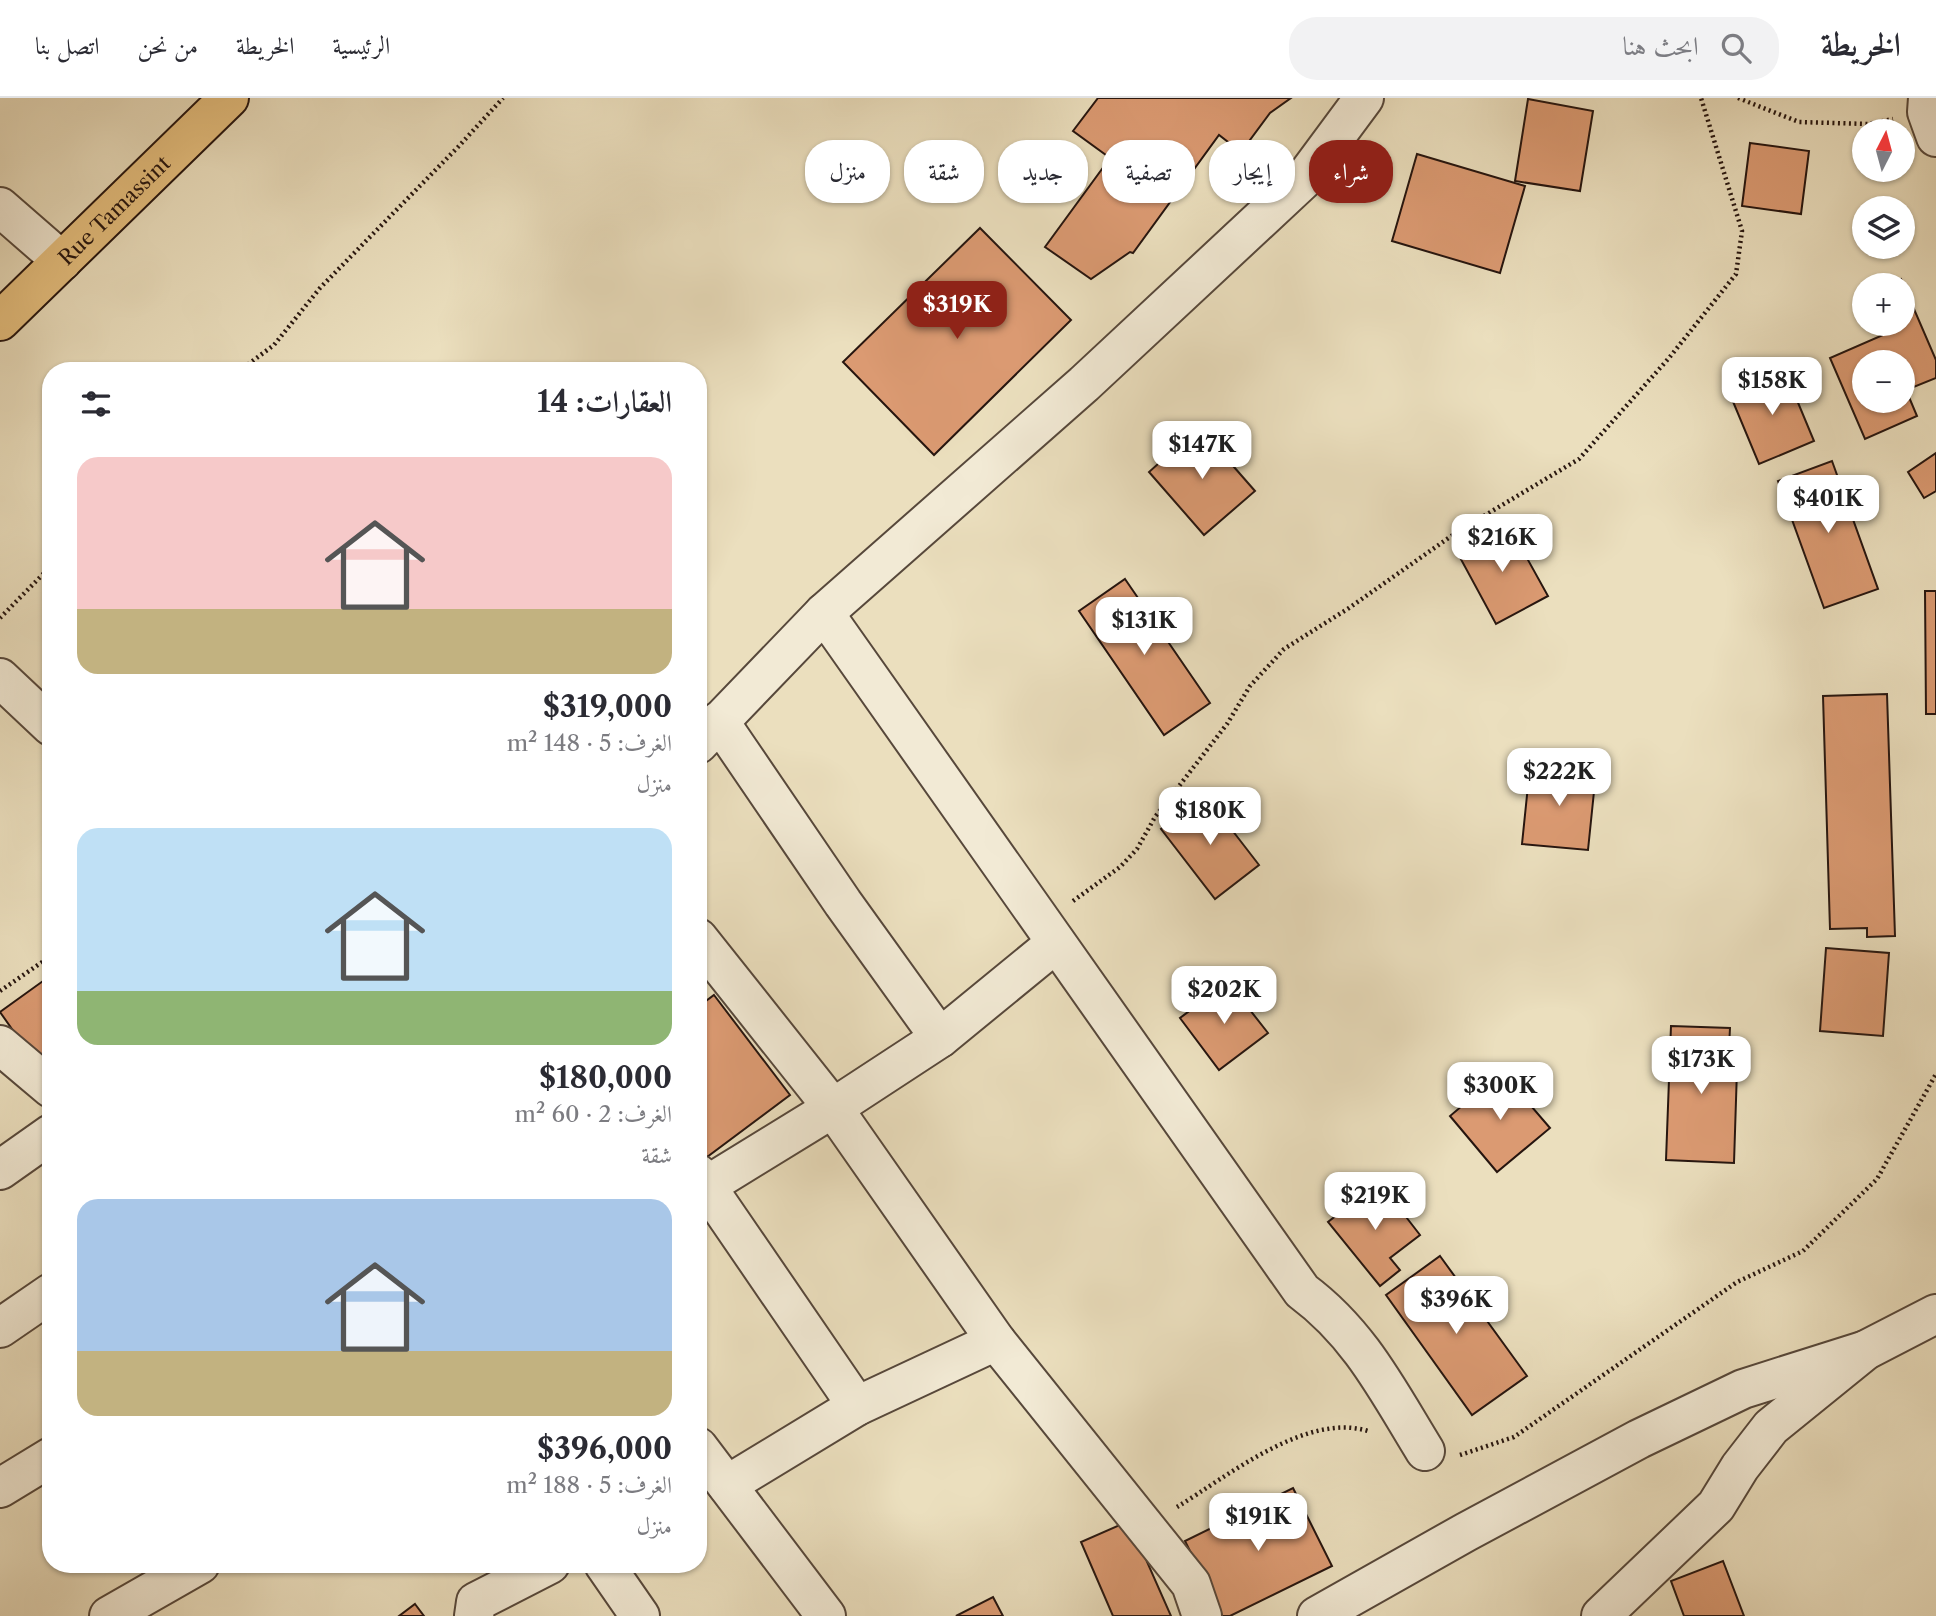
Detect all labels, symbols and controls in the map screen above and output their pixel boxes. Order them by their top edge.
search box [1289,17,1779,80]
text: الخريطة [1821,24,1901,65]
icon: search [1717,29,1755,67]
text: ابحث هنا [1622,30,1699,62]
text: اتصل بنا [35,31,99,60]
text: من نحن [137,31,198,60]
text: الخريطة [236,31,294,60]
text: الرئيسية [332,31,390,60]
north arrow [1852,119,1914,182]
map controls [1852,119,1915,413]
chip: منزل [805,140,890,203]
chip: شقة [904,140,984,203]
chip: جديد [998,140,1088,203]
chip: تصفية [1102,140,1195,203]
chip: إيجار [1209,140,1295,203]
chip: شراء [1309,140,1393,203]
street label: Rue Tamassint [53,150,175,270]
button: layers [1852,196,1915,259]
button: + [1852,273,1915,336]
pin: $319K [908,282,1006,341]
text: $319K [923,290,991,318]
button: − [1852,350,1915,413]
pin: $158K [1723,358,1821,417]
text: $158K [1738,366,1806,394]
text: العقارات: 14 [537,383,672,420]
icon: filters [77,385,115,423]
pin: $147K [1153,422,1251,481]
text: $147K [1168,430,1236,458]
pin: $401K [1779,476,1877,535]
text: $401K [1793,484,1863,512]
icon: home [312,502,438,628]
pin: $216K [1453,514,1551,574]
text: $216K [1468,523,1536,551]
pin: $131K [1095,598,1193,657]
text: $131K [1112,606,1176,634]
text: $319,000 [543,688,672,725]
text: الغرف: 5 · 148 m² [507,729,672,757]
pin: $222K [1510,748,1608,808]
text: $222K [1523,757,1595,785]
text: منزل [637,770,672,798]
pin: $180K [1161,788,1259,847]
text: $180K [1175,796,1245,824]
icon: home [312,873,438,999]
pin: $202K [1175,967,1273,1026]
text: $202K [1187,975,1261,1003]
pin: $173K [1652,1037,1750,1096]
text: $173K [1668,1045,1734,1073]
text: $180,000 [539,1059,672,1096]
pin: $300K [1451,1062,1549,1122]
text: $300K [1463,1071,1537,1099]
text: الغرف: 2 · 60 m² [514,1100,672,1128]
text: شقة [642,1141,672,1169]
pin: $219K [1326,1172,1424,1232]
text: $219K [1341,1181,1409,1209]
icon: home [312,1244,438,1370]
pin: $396K [1407,1276,1505,1336]
text: $396K [1420,1285,1492,1313]
text: $396,000 [537,1430,672,1467]
text: الغرف: 5 · 188 m² [506,1471,672,1499]
pin: $191K [1209,1494,1307,1553]
text: $191K [1225,1502,1291,1530]
text: منزل [637,1512,672,1540]

